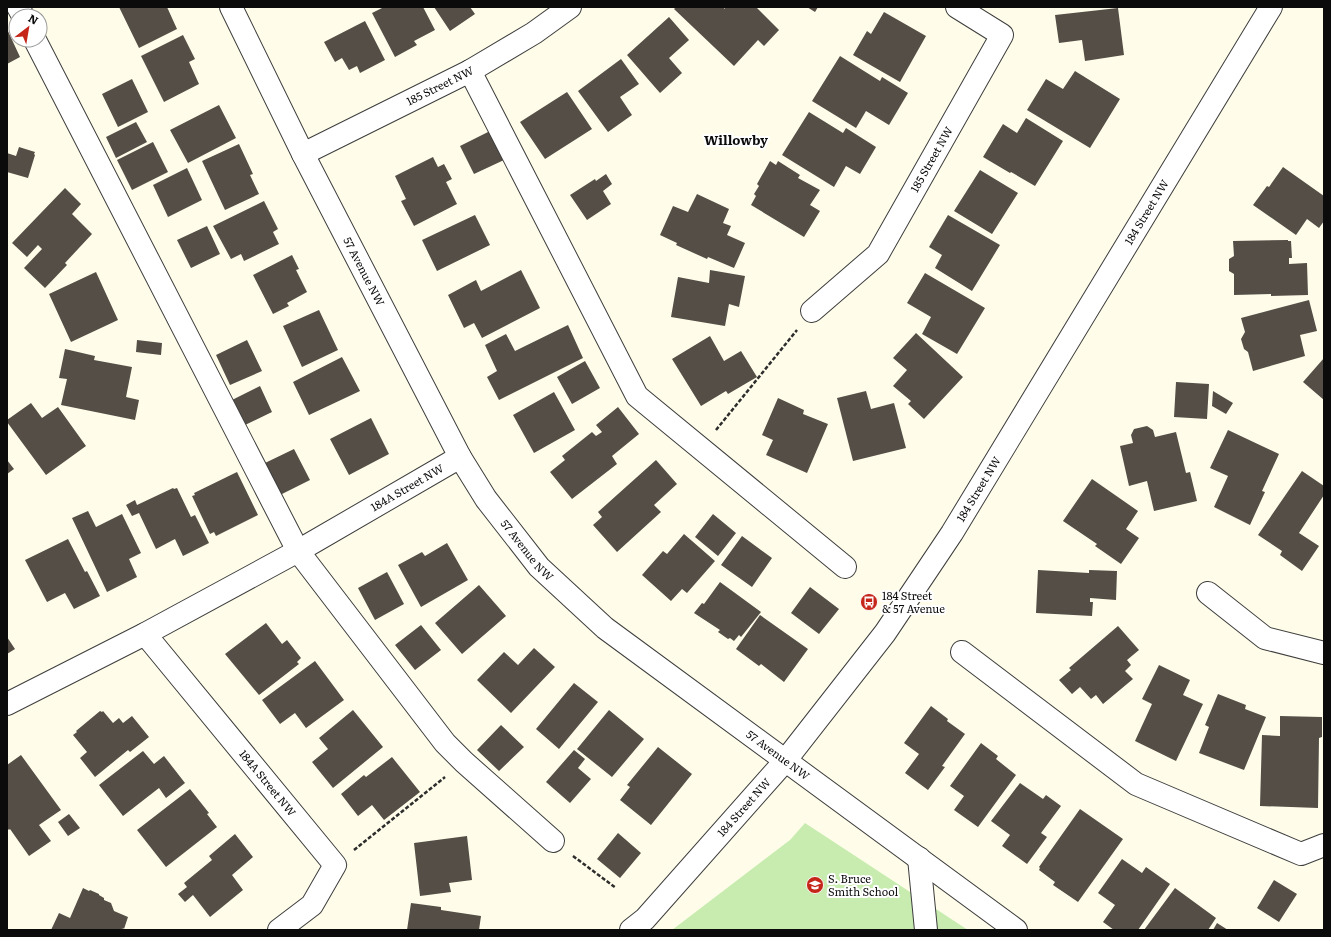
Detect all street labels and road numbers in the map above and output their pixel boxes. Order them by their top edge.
street label: 185 Street NW [403,62,476,108]
street label: 185 Street NW [906,123,956,195]
street label: 184 Street NW [1120,176,1172,247]
street label: 57 Avenue NW [340,234,389,308]
street label: 184 Street NW [952,453,1004,524]
street label: 184A Street NW [367,459,446,514]
street label: 57 Avenue NW [498,516,558,584]
street label: 57 Avenue NW [743,725,814,783]
street label: 184A Street NW [236,746,301,819]
street label: 184 Street NW [713,774,774,840]

